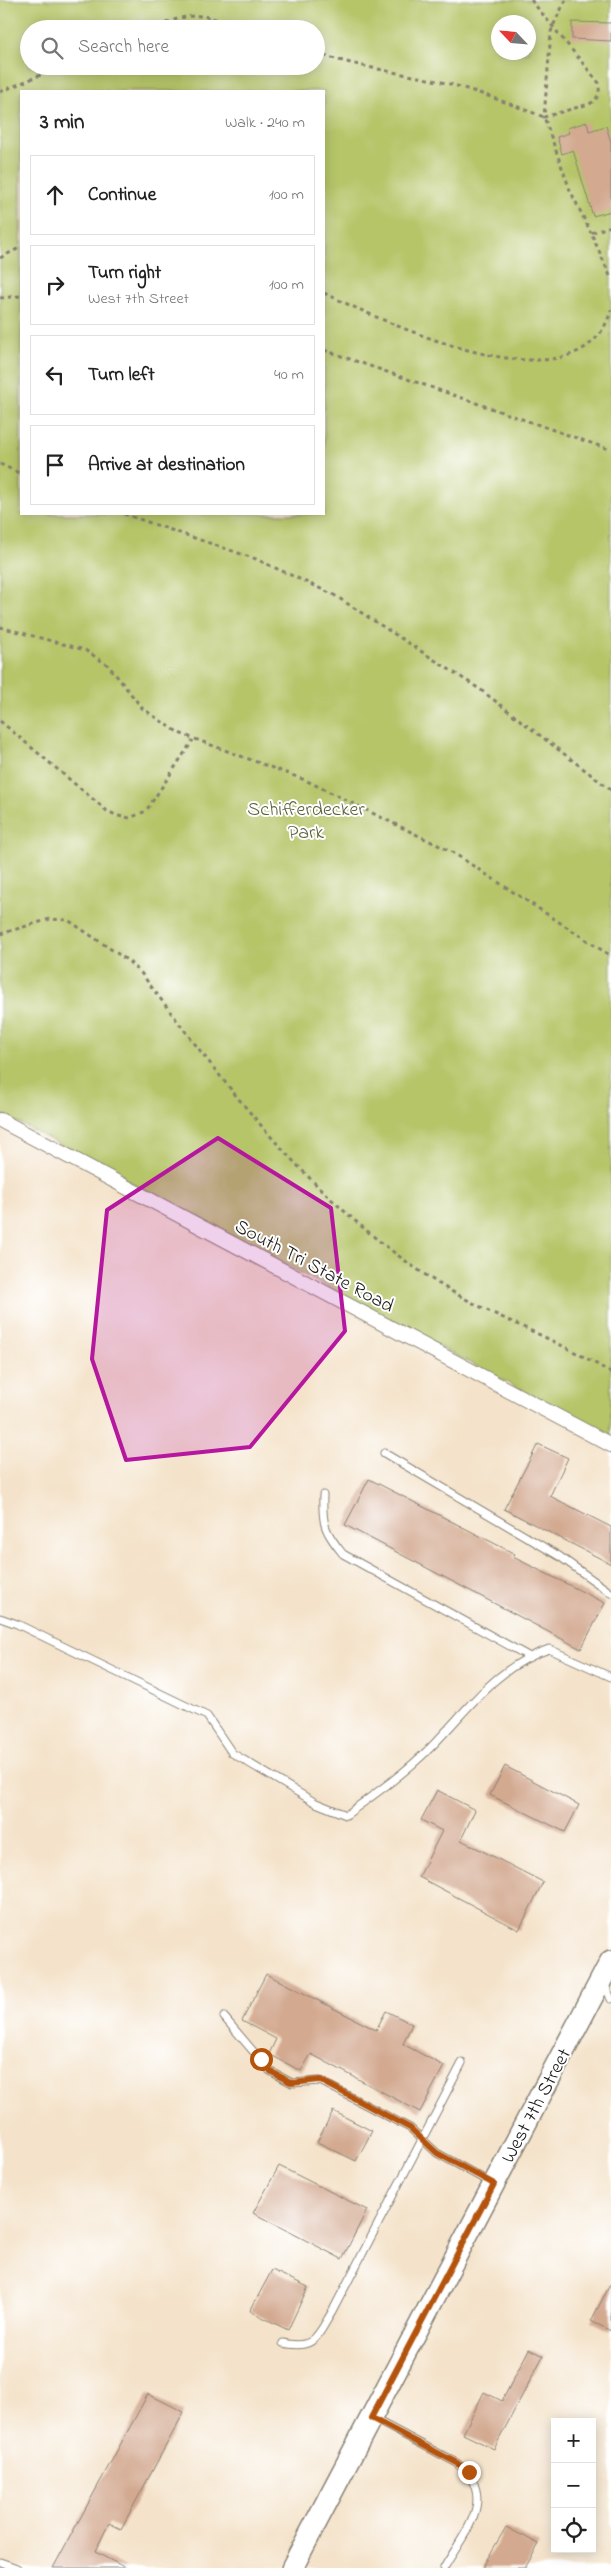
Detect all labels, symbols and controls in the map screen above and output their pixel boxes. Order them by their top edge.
north arrow [491,15,536,60]
search box [20,20,325,75]
icon: search [38,34,66,62]
text: Search here [78,34,169,61]
text: 3 min [40,108,84,138]
text: Walk · 240 m [225,111,305,135]
icon: ahead [41,181,69,209]
text: Continue [88,182,156,209]
text: 100 m [269,183,304,207]
text: Turn right [88,260,161,287]
icon: right [41,271,69,299]
text: 100 m [269,273,304,297]
text: West 7th Street [88,287,189,311]
icon: left [41,361,69,389]
text: Turn left [88,362,155,389]
text: 40 m [274,363,304,387]
icon: arrive [41,451,69,479]
text: Arrive at destination [88,452,245,479]
park label: Schifferdecker Park [247,796,365,848]
street label: South Tri State Road [229,1213,399,1321]
street label: West 7th Street [495,2043,580,2169]
route start [250,2048,273,2071]
map controls [551,2418,596,2553]
button: + [551,2418,596,2463]
route end [458,2461,481,2484]
button: − [551,2463,596,2508]
button: locate [551,2508,596,2553]

